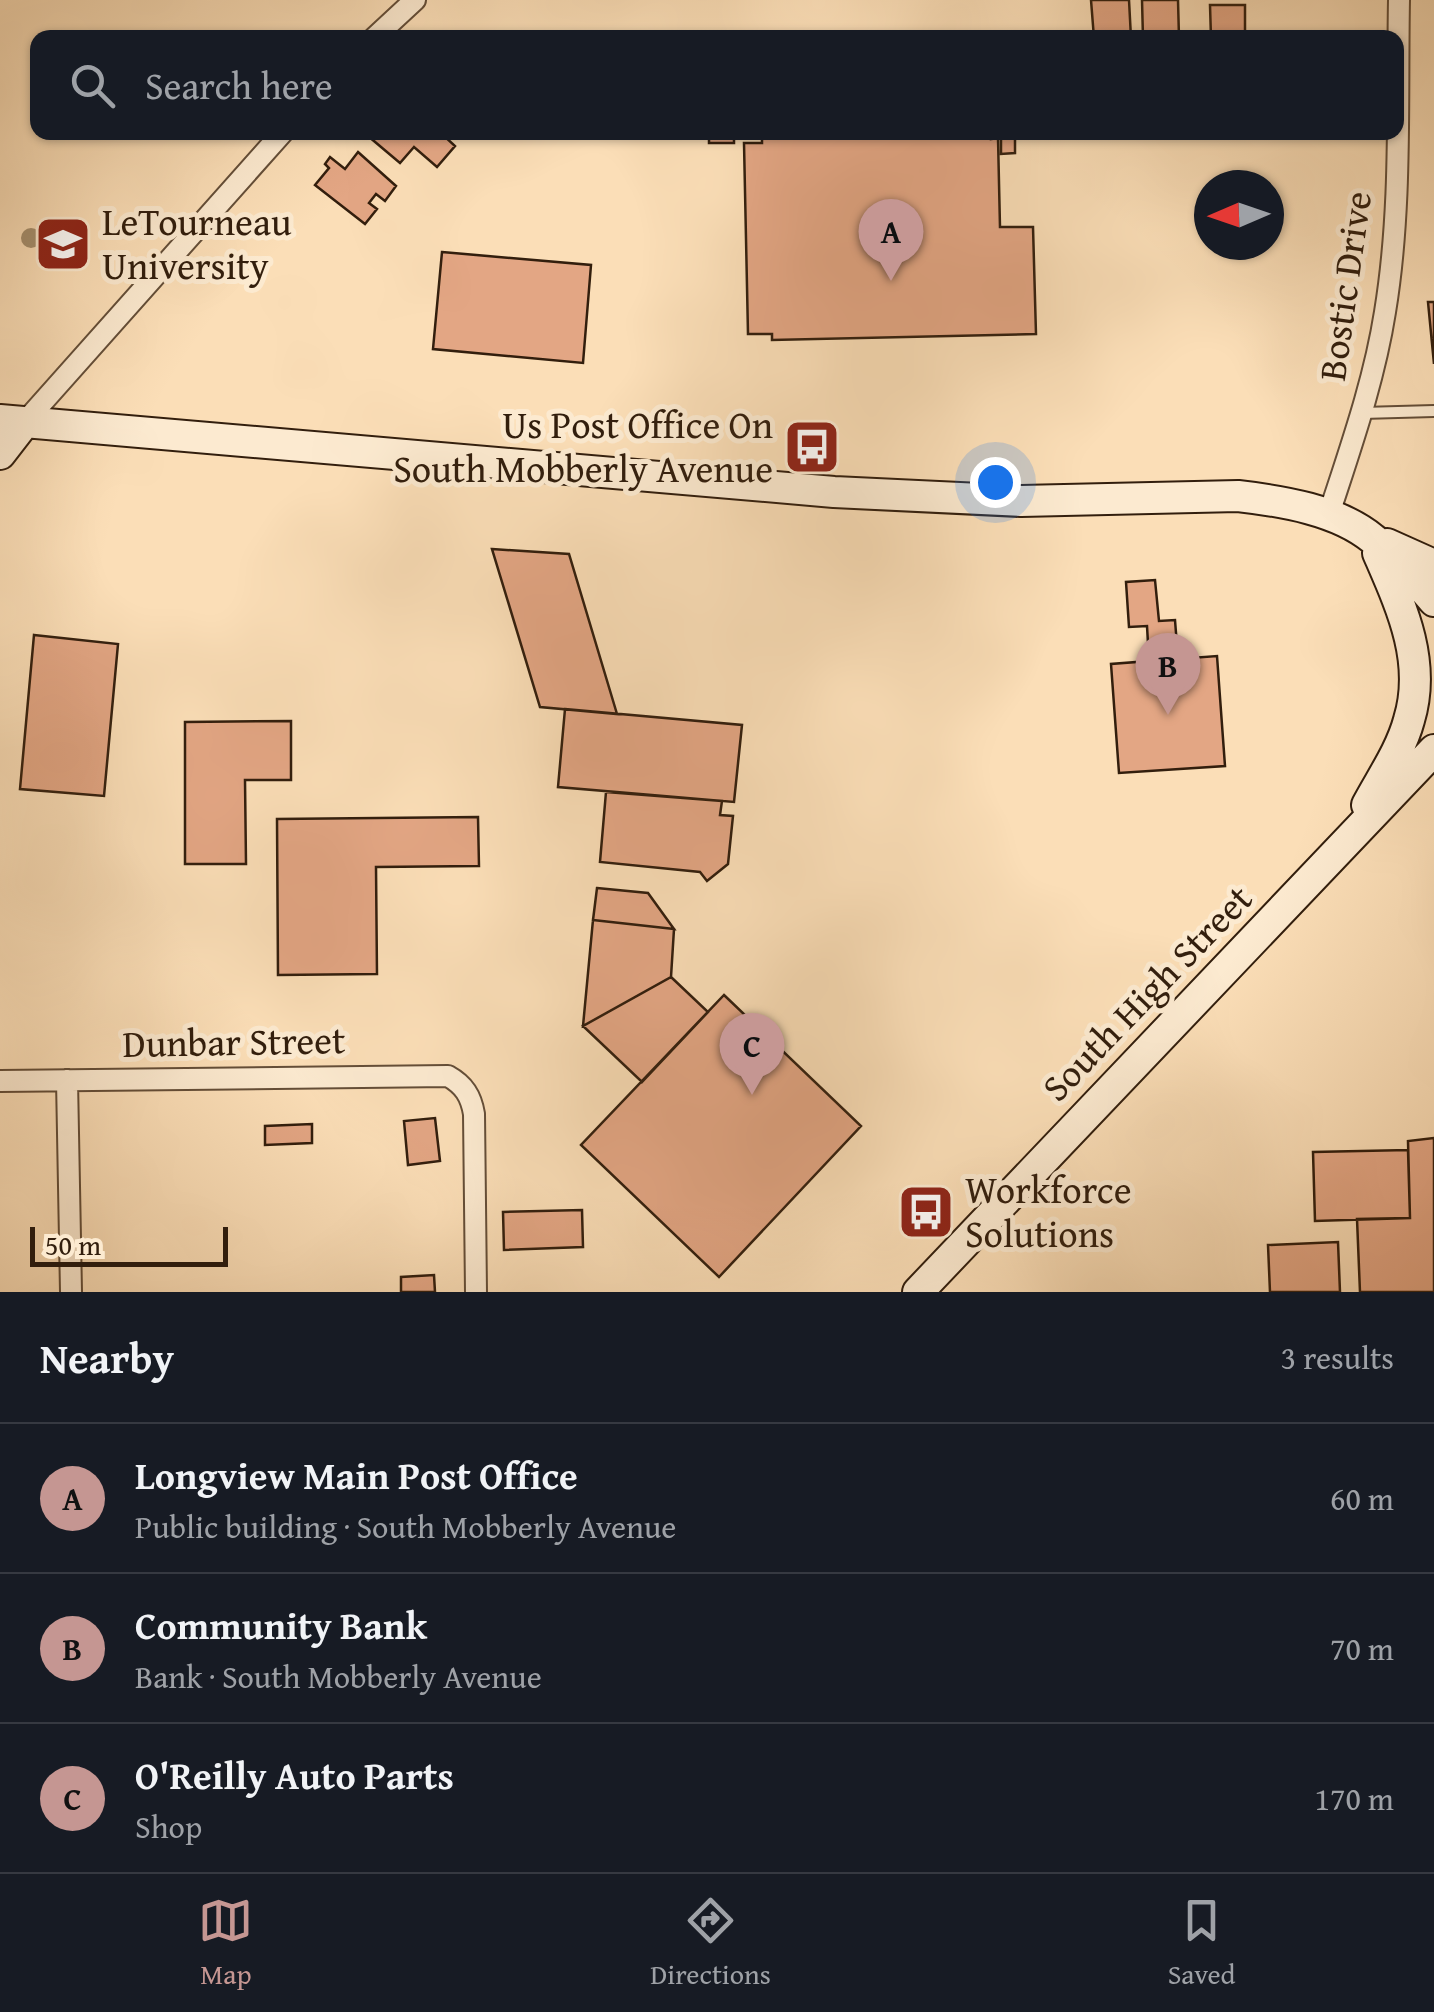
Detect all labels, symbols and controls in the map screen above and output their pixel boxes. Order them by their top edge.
search box [30,30,1404,140]
text: Search here [145,57,333,113]
icon: search [65,58,120,113]
north arrow [1194,170,1284,260]
street label: Bostic Drive [1303,188,1385,384]
place label: LeTourneau University [102,193,292,293]
pin: A [858,198,924,281]
school or university icon: LeTourneau University [33,214,93,274]
place label: Us Post Office On South Mobberly Avenue [393,396,773,496]
bus stop icon: Us Post Office On South Mobberly Avenue [782,417,842,477]
your location [970,457,1021,508]
pin: B [1136,632,1200,715]
street label: South High Street [1028,871,1264,1113]
street label: Dunbar Street [122,1011,346,1071]
pin: C [720,1012,784,1095]
place label: Workforce Solutions [965,1161,1132,1261]
bus stop icon: Workforce Solutions [896,1182,956,1242]
scale bar [30,1222,228,1266]
text: 50 m [45,1224,101,1265]
text: Nearby [40,1327,174,1388]
text: 3 results [1281,1334,1394,1381]
text: Longview Main Post Office [135,1447,578,1503]
text: A [62,1475,83,1522]
text: 60 m [1330,1475,1394,1522]
text: Public building · South Mobberly Avenue [135,1503,676,1550]
text: Community Bank [135,1597,427,1653]
text: B [63,1625,82,1672]
text: 70 m [1330,1625,1394,1672]
text: Bank · South Mobberly Avenue [135,1653,542,1700]
text: O'Reilly Auto Parts [135,1747,454,1803]
text: C [63,1775,82,1822]
text: 170 m [1315,1775,1394,1822]
text: Shop [135,1803,202,1850]
tab: Map [198,1893,253,1994]
tab: Directions [650,1893,771,1994]
tab: Saved [1168,1893,1236,1994]

